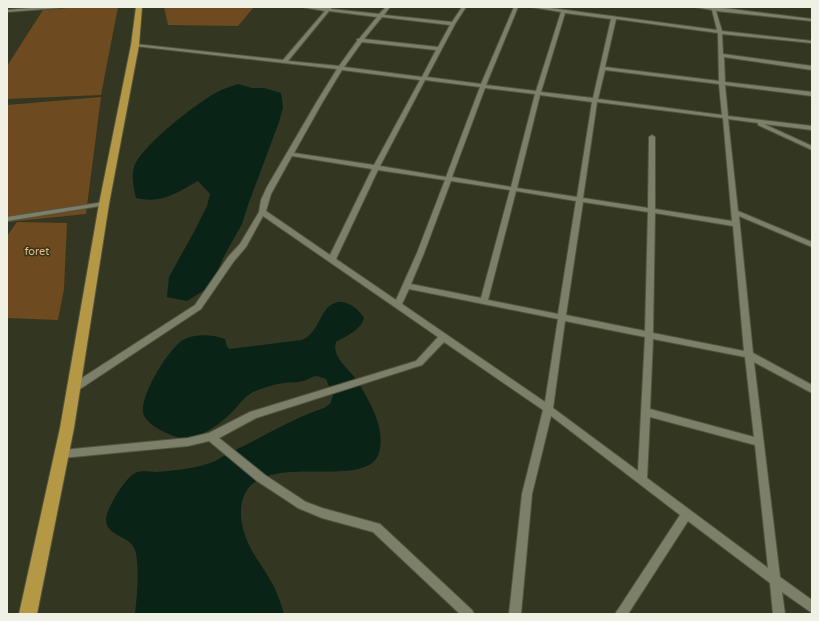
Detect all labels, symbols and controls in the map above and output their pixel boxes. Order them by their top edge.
park label: foret [24,245,50,259]

